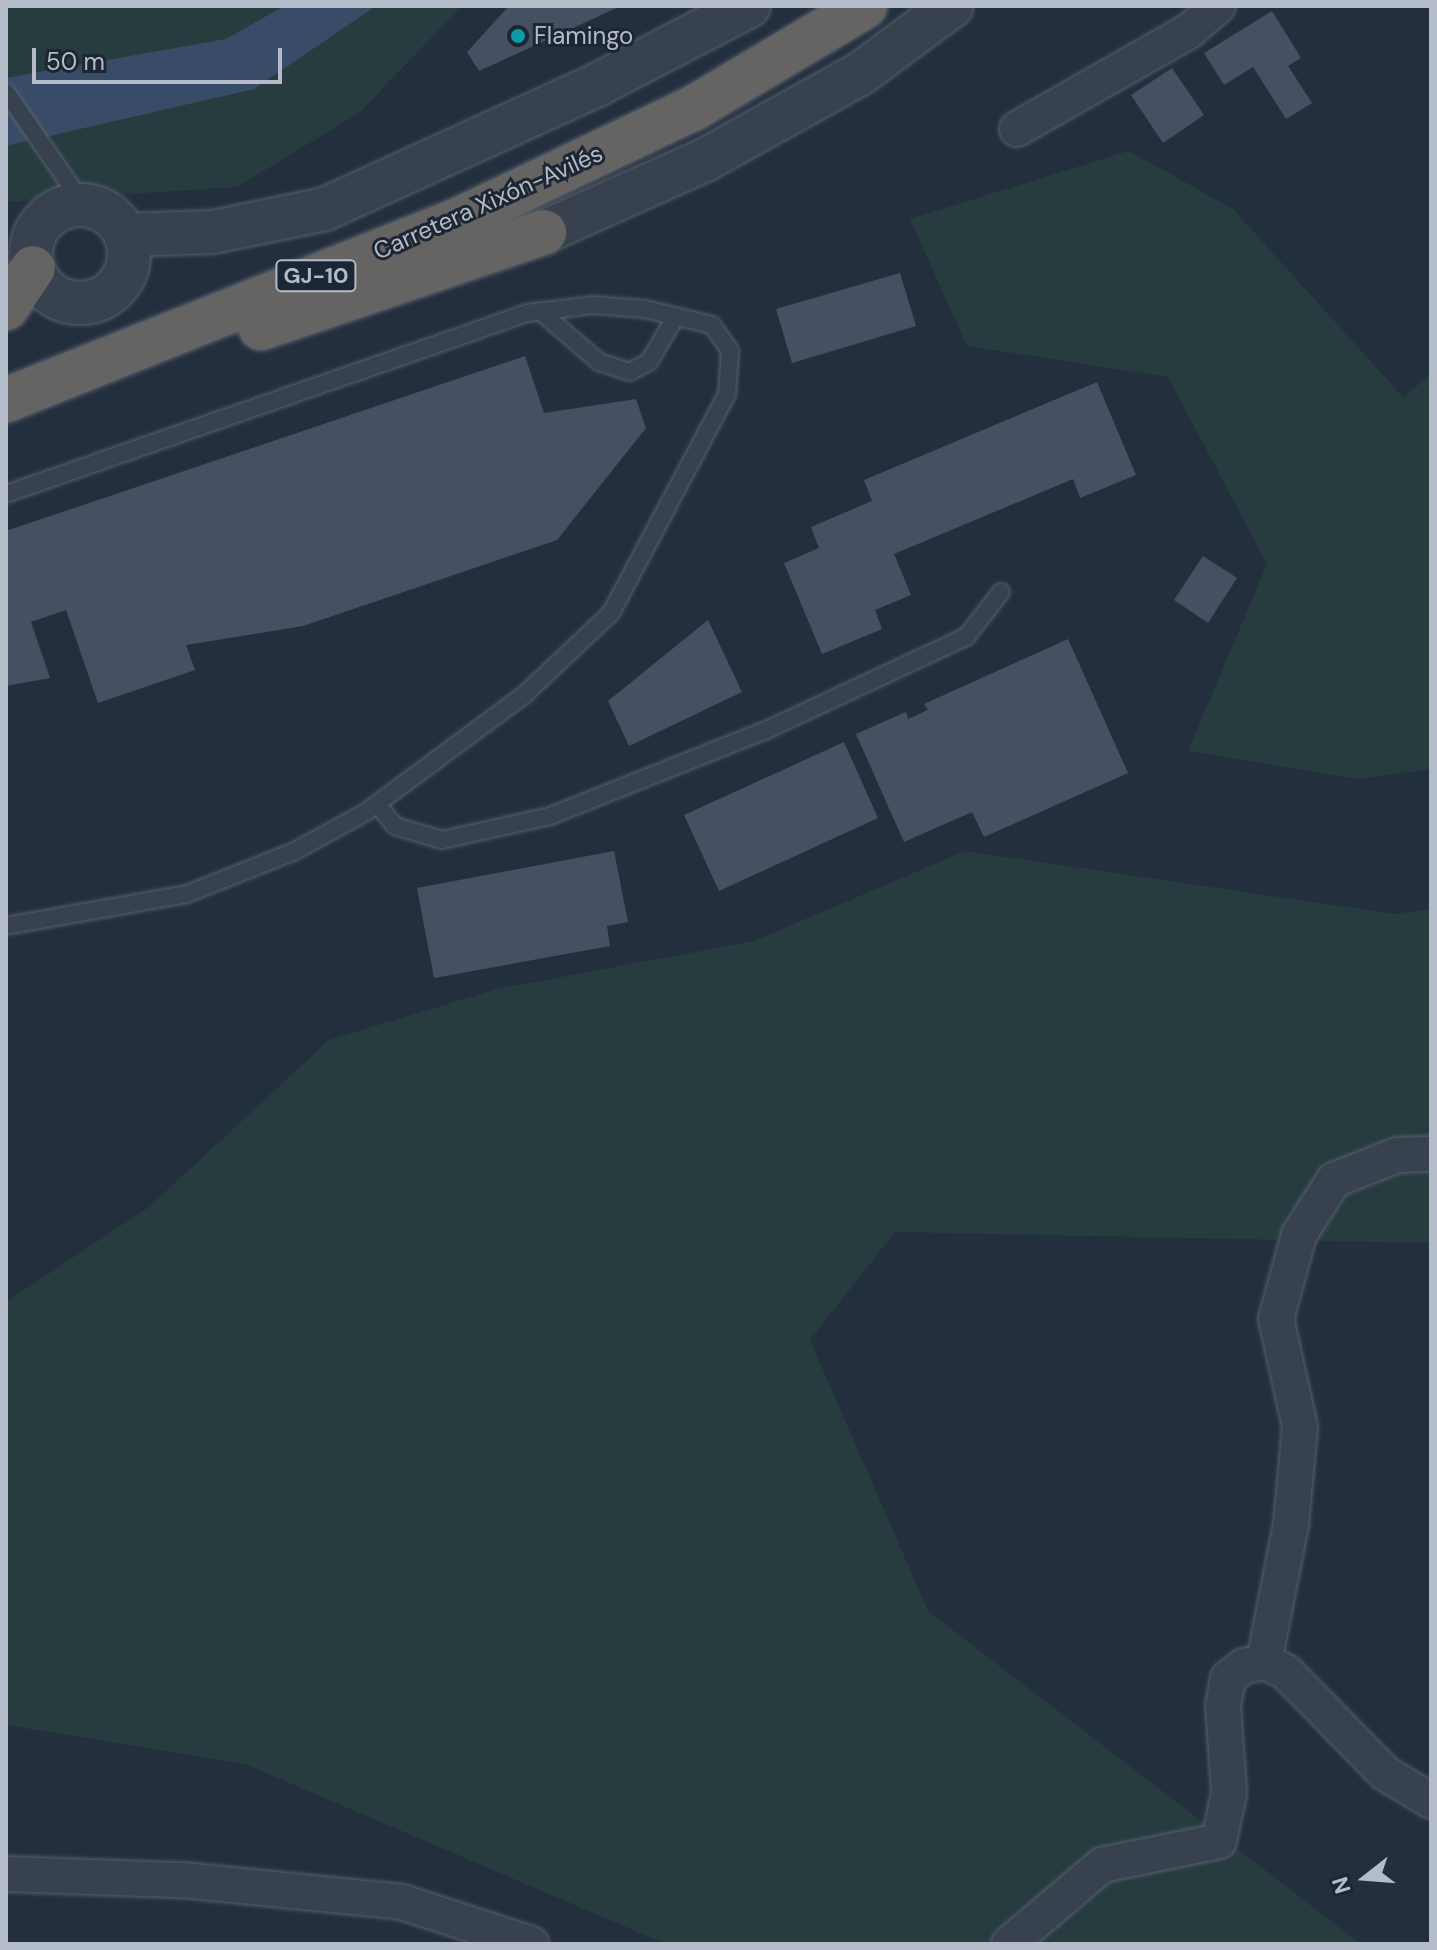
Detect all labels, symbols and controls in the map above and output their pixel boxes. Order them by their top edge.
place label: Flamingo [534,22,633,50]
marker: Flamingo [509,27,527,45]
scale bar [36,32,286,82]
text: 50 m [46,46,105,77]
street label: Carretera Xixón-Avilés [369,138,607,266]
road number: GJ-10 [274,258,358,294]
north arrow [1325,1838,1405,1918]
text: N [1325,1873,1358,1897]

